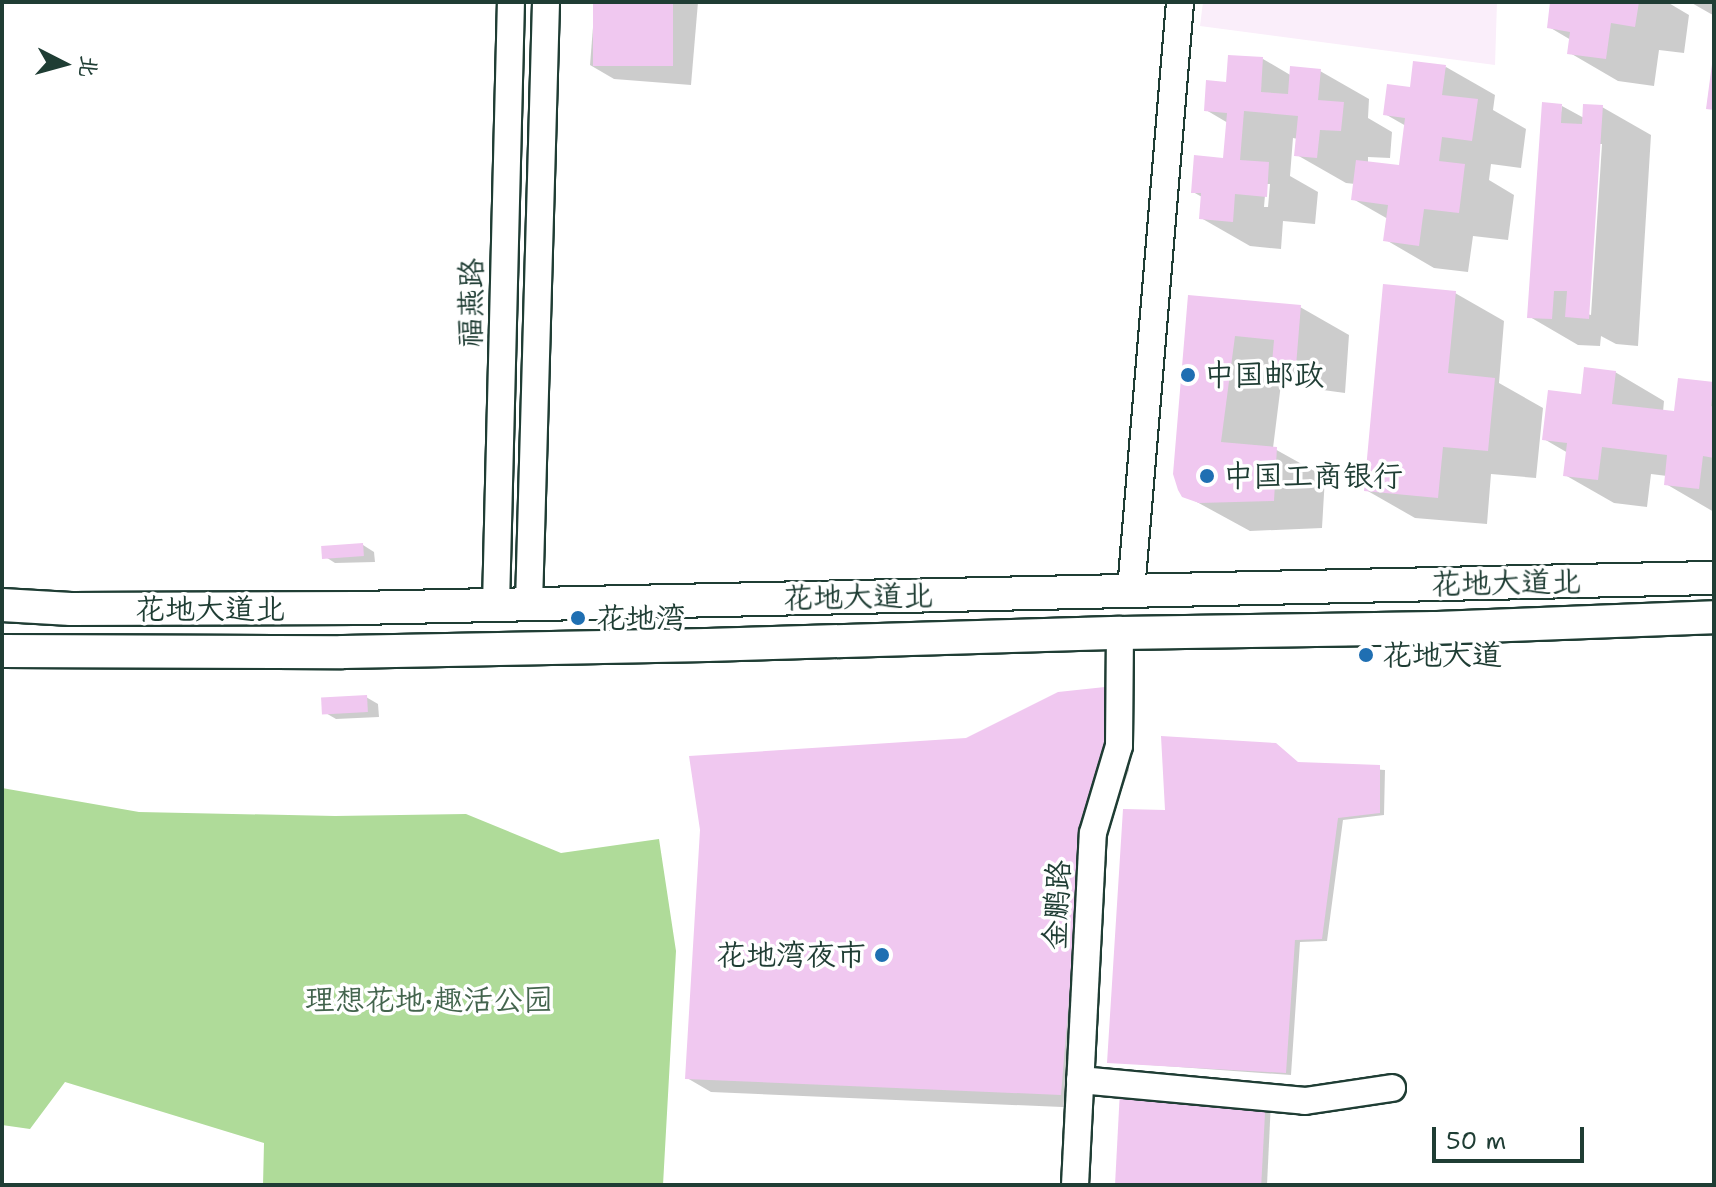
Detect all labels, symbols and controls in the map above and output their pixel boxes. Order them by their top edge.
north arrow [24,24,104,104]
text: 北 [73,54,104,79]
street label: 福燕路 [452,258,490,348]
place label: 中国邮政 [1204,357,1324,393]
marker: 中国邮政 [1179,366,1197,384]
place label: 中国工商银行 [1223,458,1403,494]
marker: 中国工商银行 [1198,467,1216,485]
street label: 花地大道北 [1431,564,1581,602]
street label: 花地大道北 [783,578,933,616]
street label: 花地大道北 [135,591,285,627]
place label: 花地湾 [596,600,686,636]
marker: 花地湾 [567,607,589,629]
place label: 花地大道 [1382,637,1502,673]
marker: 花地大道 [1357,646,1375,664]
street label: 金鹏路 [1037,859,1077,951]
place label: 花地湾夜市 [716,937,866,973]
marker: 花地湾夜市 [873,946,891,964]
park label: 理想花地·趣活公园 [305,982,553,1018]
scale bar [1436,1111,1588,1161]
text: 50 m [1446,1125,1506,1157]

